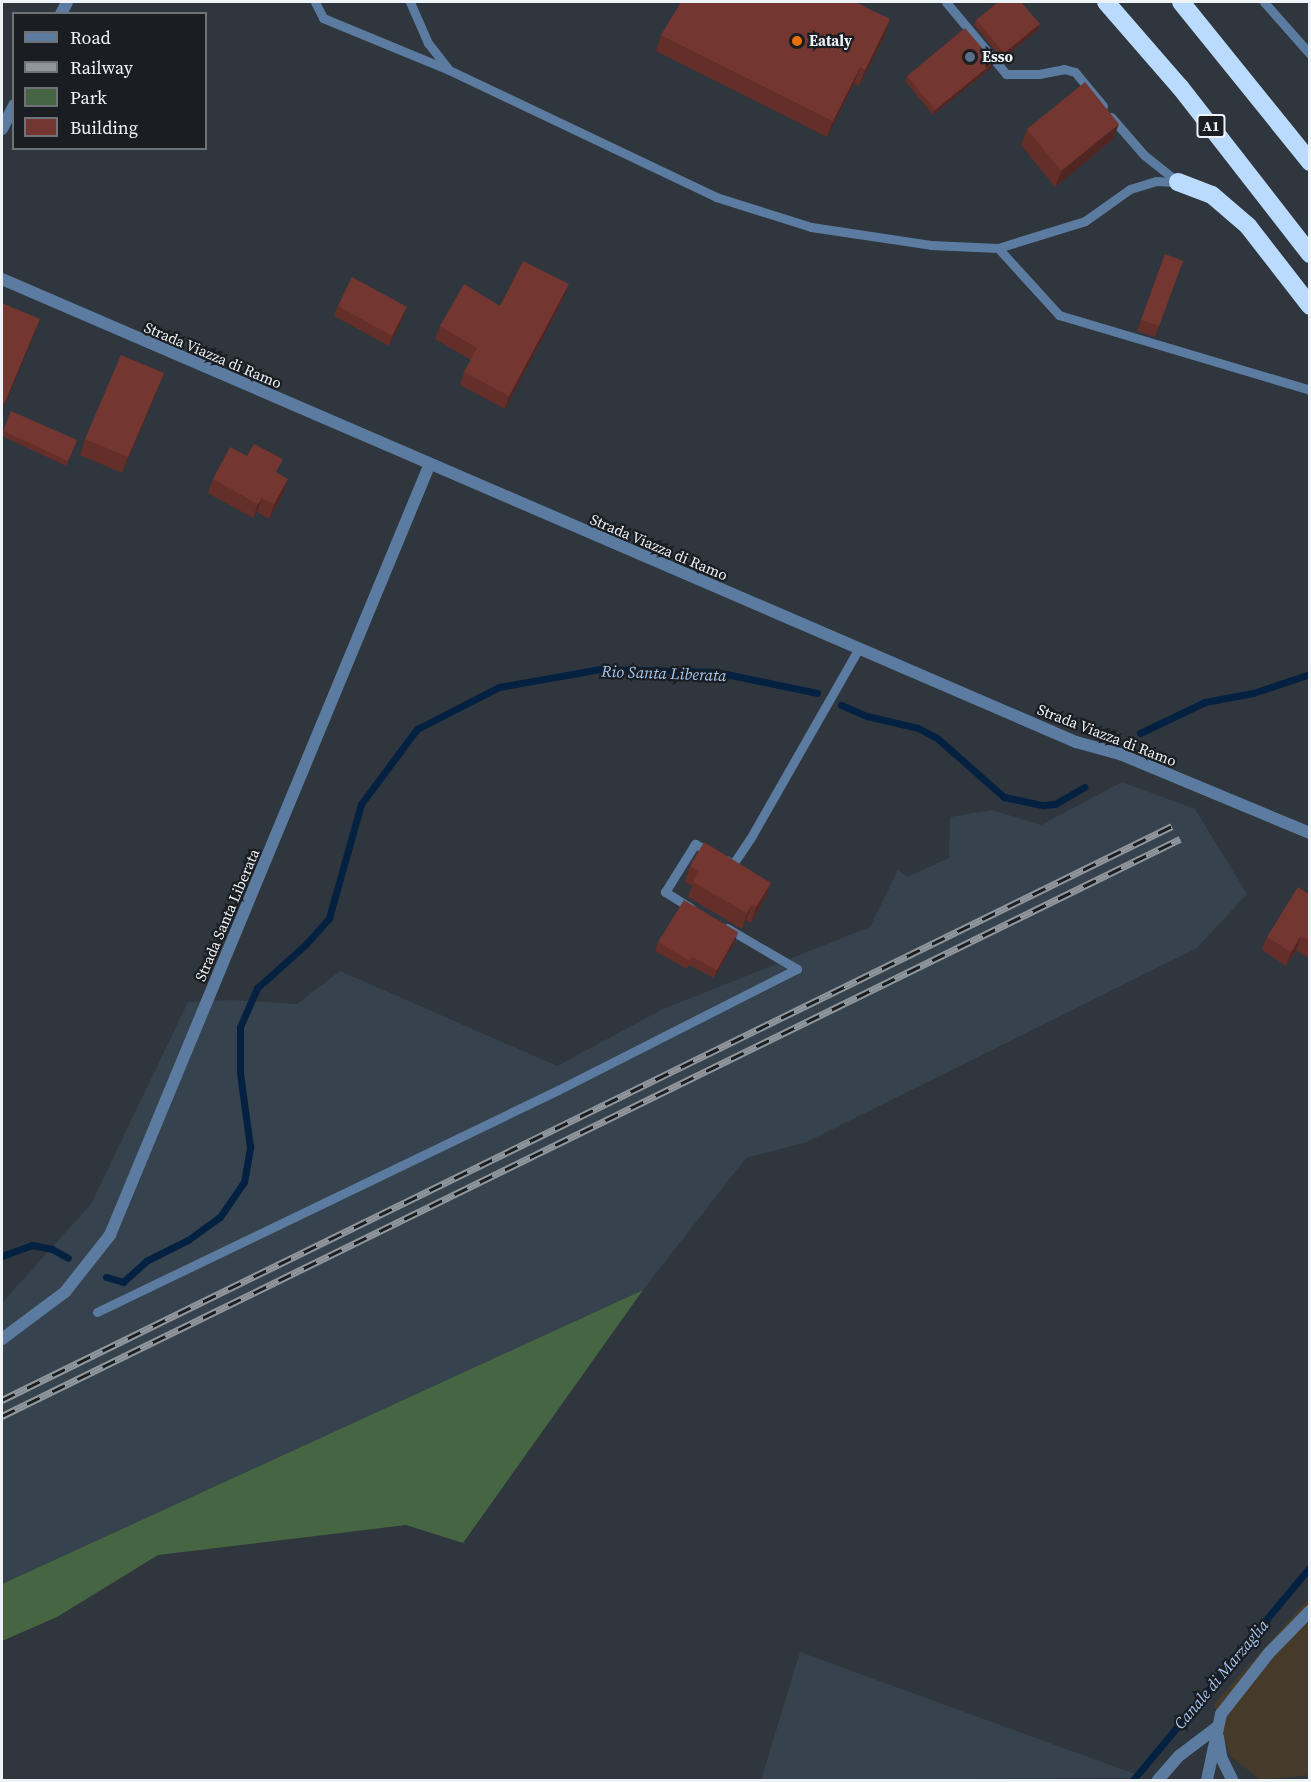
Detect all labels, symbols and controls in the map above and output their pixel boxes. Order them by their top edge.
legend [12,12,207,150]
text: Road [70,25,111,50]
place label: Eataly [809,32,852,50]
marker: Eataly [790,34,804,48]
place label: Esso [982,48,1013,66]
marker: Esso [963,50,977,64]
text: Railway [70,55,133,80]
text: Park [70,85,107,110]
text: Building [70,115,138,140]
road number: A1 [1196,115,1226,137]
street label: Strada Viazza di Ramo [141,318,285,392]
street label: Strada Viazza di Ramo [587,510,731,584]
water label: Rio Santa Liberata [601,661,727,685]
street label: Strada Viazza di Ramo [1035,700,1179,770]
street label: Strada Santa Liberata [191,846,263,984]
water label: Canale di Marzaglia [1170,1615,1272,1733]

